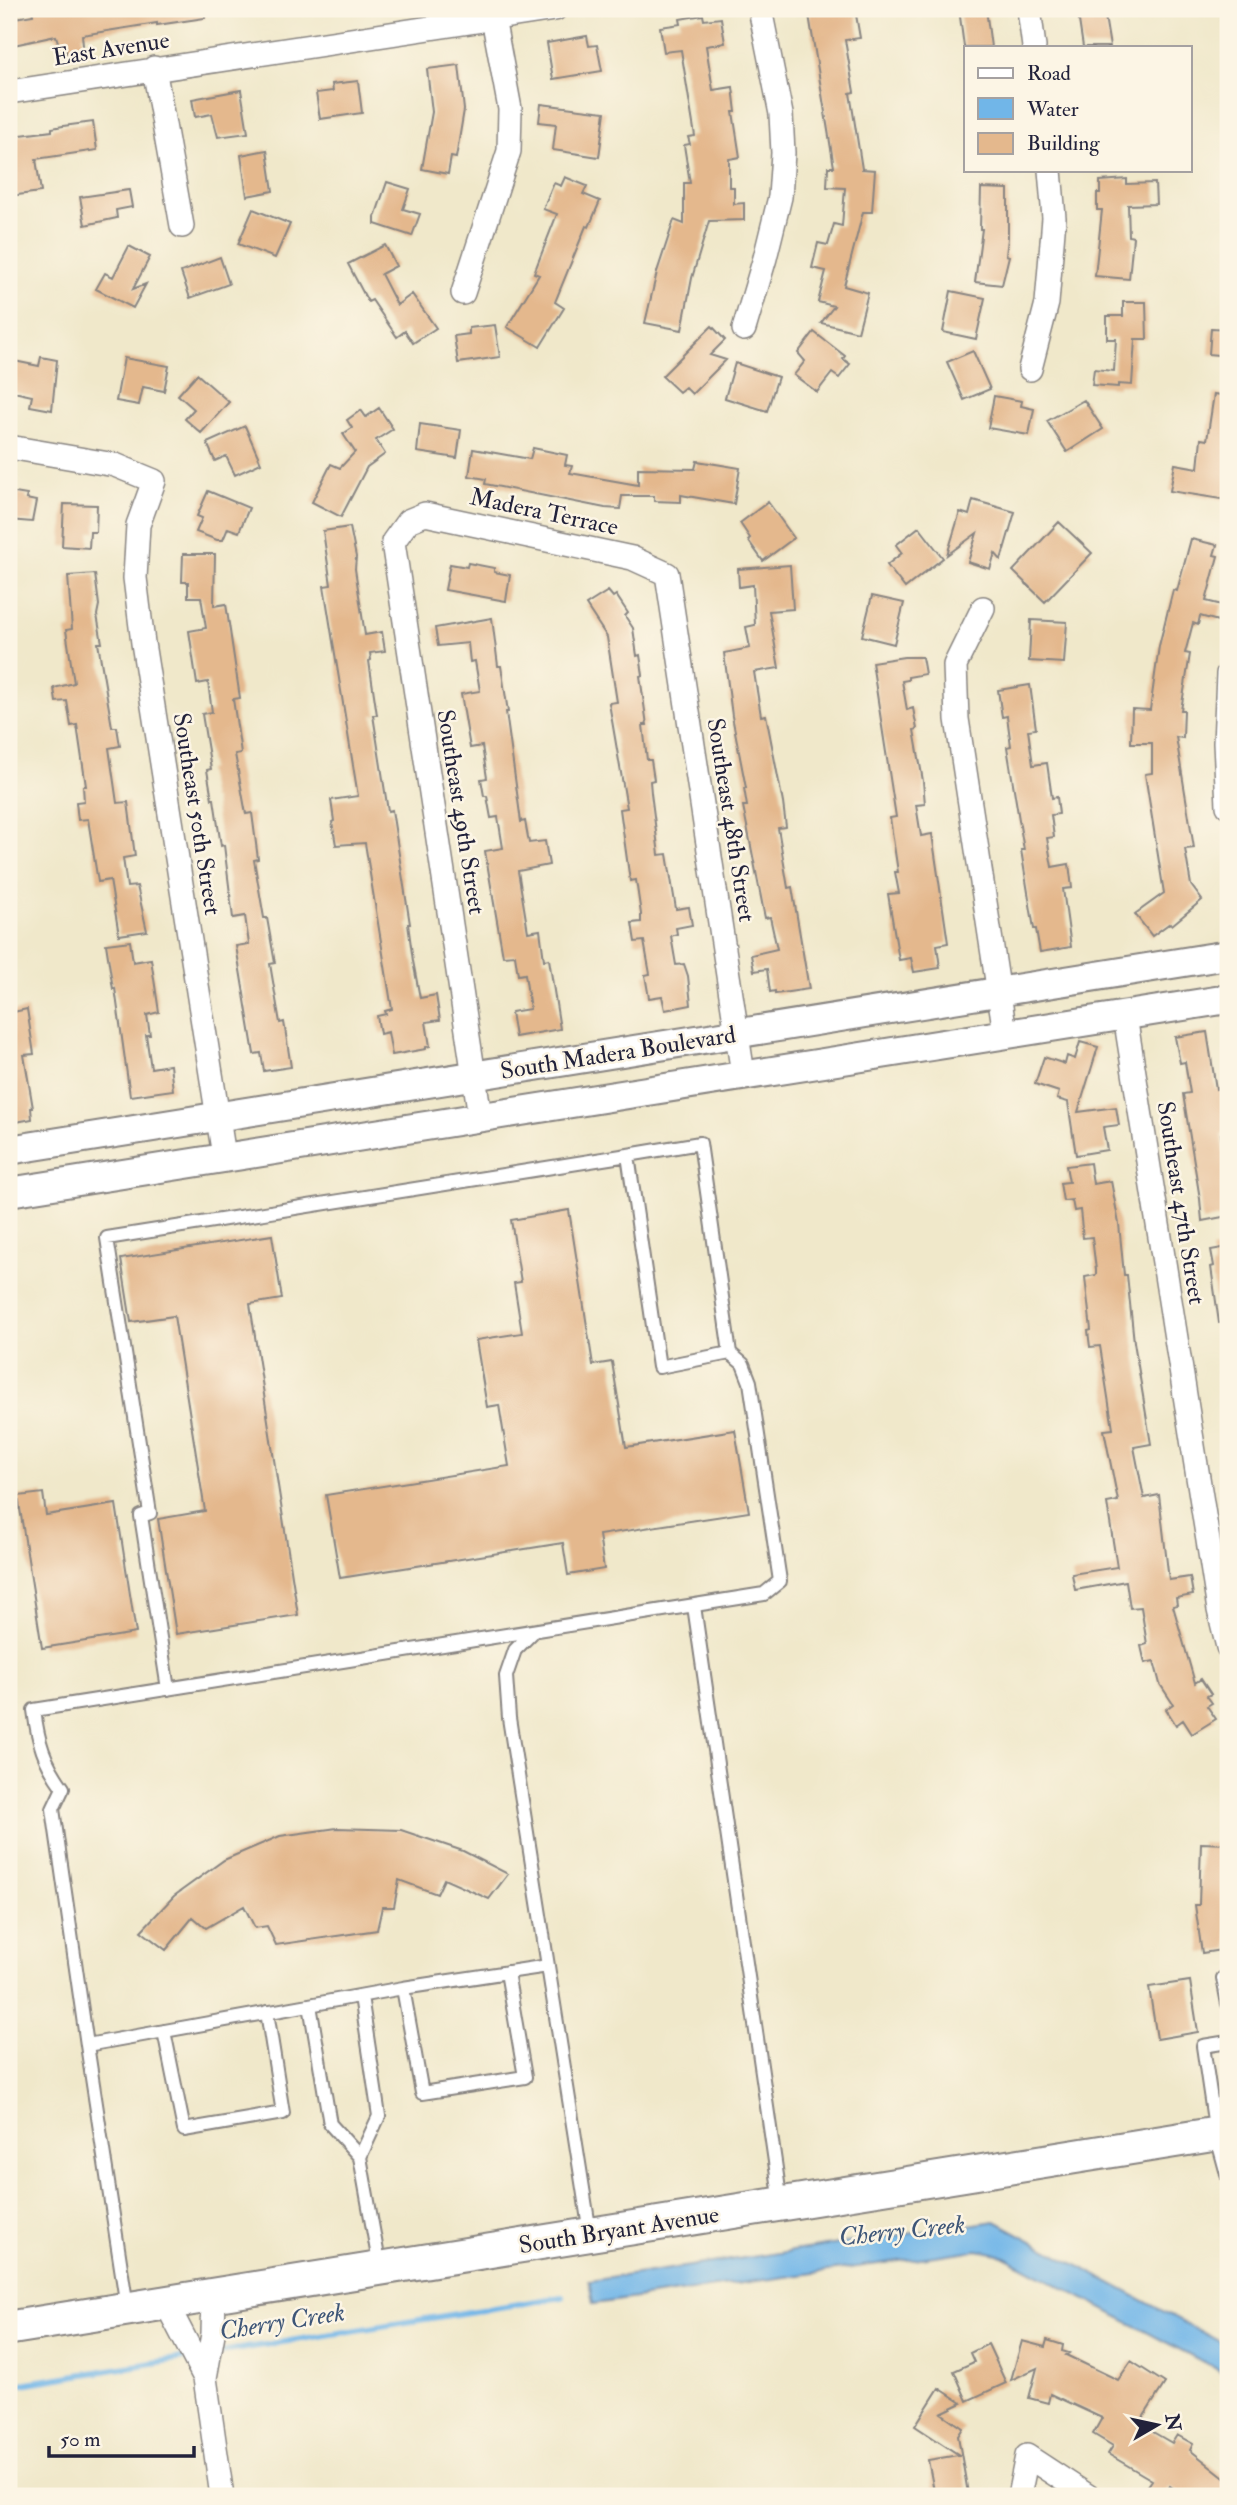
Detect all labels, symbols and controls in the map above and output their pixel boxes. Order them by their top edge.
street label: East Avenue [50,24,172,74]
legend [964,46,1192,172]
text: Road [1027,60,1072,87]
text: Water [1026,96,1079,123]
text: Building [1027,130,1100,157]
street label: Madera Terrace [467,481,621,543]
street label: Southeast 49th Street [429,707,493,917]
street label: Southeast 50th Street [166,711,228,918]
street label: Southeast 48th Street [700,716,762,924]
street label: South Madera Boulevard [498,1019,738,1087]
street label: Southeast 47th Street [1150,1099,1212,1307]
street label: South Bryant Avenue [517,2199,721,2261]
water label: Cherry Creek [837,2208,967,2254]
water label: Cherry Creek [217,2296,347,2348]
north arrow [1122,2390,1192,2460]
text: N [1159,2411,1186,2434]
scale bar [49,2414,194,2458]
text: 50 m [60,2426,101,2453]

